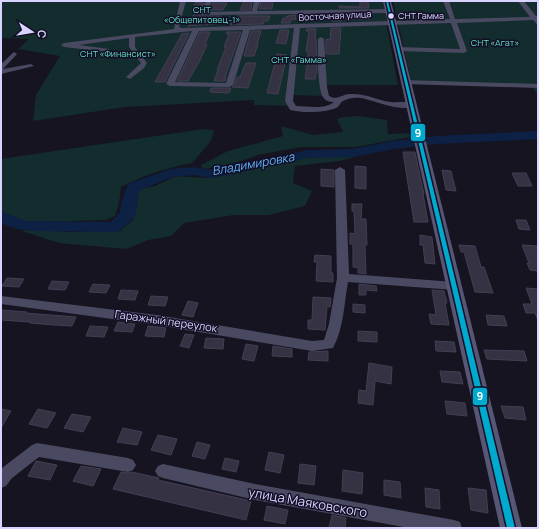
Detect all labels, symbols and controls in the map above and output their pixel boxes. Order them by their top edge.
park label: СНТ «Общепитовец-1» [164,3,240,26]
street label: Восточная улица [298,7,372,24]
place label: СНТ Гамма [398,9,444,22]
marker: СНТ Гамма [386,11,396,21]
north arrow [12,12,52,52]
text: С [34,29,50,40]
park label: СНТ «Агат» [471,36,519,49]
park label: СНТ «Финансист» [80,47,156,60]
park label: СНТ «Гамма» [271,53,327,66]
line badge: 9 [410,123,426,142]
text: 9 [415,125,422,140]
water label: Владимировка [210,148,297,179]
street label: Гаражный переулок [114,306,219,335]
line badge: 9 [472,387,488,406]
text: 9 [477,388,484,403]
street label: улица Маяковского [247,483,369,521]

